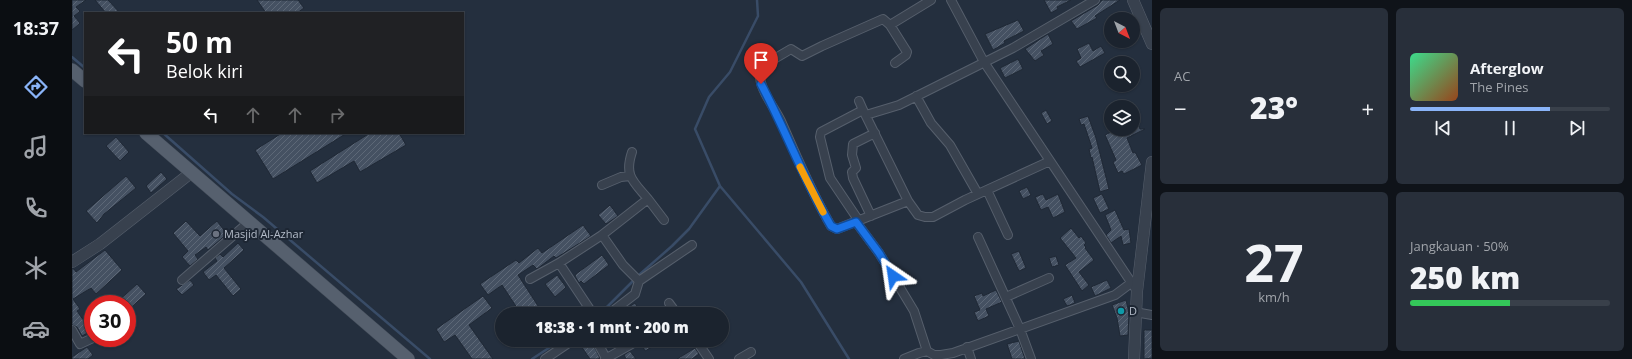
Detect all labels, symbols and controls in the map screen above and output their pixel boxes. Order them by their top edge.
north arrow [1104,12,1140,48]
map controls [1104,12,1140,136]
text: 18:37 [13,16,59,40]
text: 50 m [166,23,233,61]
icon: left [100,28,152,80]
pin [744,43,778,84]
icon: arrive [750,49,772,71]
button: search [1104,56,1140,92]
text: Afterglow [1470,58,1544,78]
text: Belok kiri [166,59,243,83]
text: AC [1174,67,1190,85]
icon: directions [22,73,50,101]
text: The Pines [1470,78,1528,96]
text: 23° [1250,87,1298,128]
text: − [1174,93,1187,123]
text: + [1361,93,1374,123]
button: layers [1104,100,1140,136]
icon: left [200,104,222,126]
icon: ahead [242,104,264,126]
icon: ahead [284,104,306,126]
icon: right [326,104,348,126]
icon: previous [1432,117,1454,139]
icon: pause [1499,117,1521,139]
icon: next [1566,117,1588,139]
icon: music [22,133,50,161]
icon: phone [22,194,50,222]
place label: Masjid Al-Azhar [224,226,304,241]
text: 27 [1244,226,1304,297]
marker: Masjid Al-Azhar [211,229,221,239]
text: Jangkauan · 50% [1410,237,1509,255]
icon: climate [22,254,50,282]
position arrow [872,255,914,297]
text: 250 km [1410,257,1520,298]
text: km/h [1258,288,1290,306]
speed limit sign: 30 [84,295,136,347]
place label: D [1129,303,1137,318]
marker: D [1116,306,1126,316]
icon: car [22,315,50,343]
text: 18:38 · 1 mnt · 200 m [535,317,689,337]

